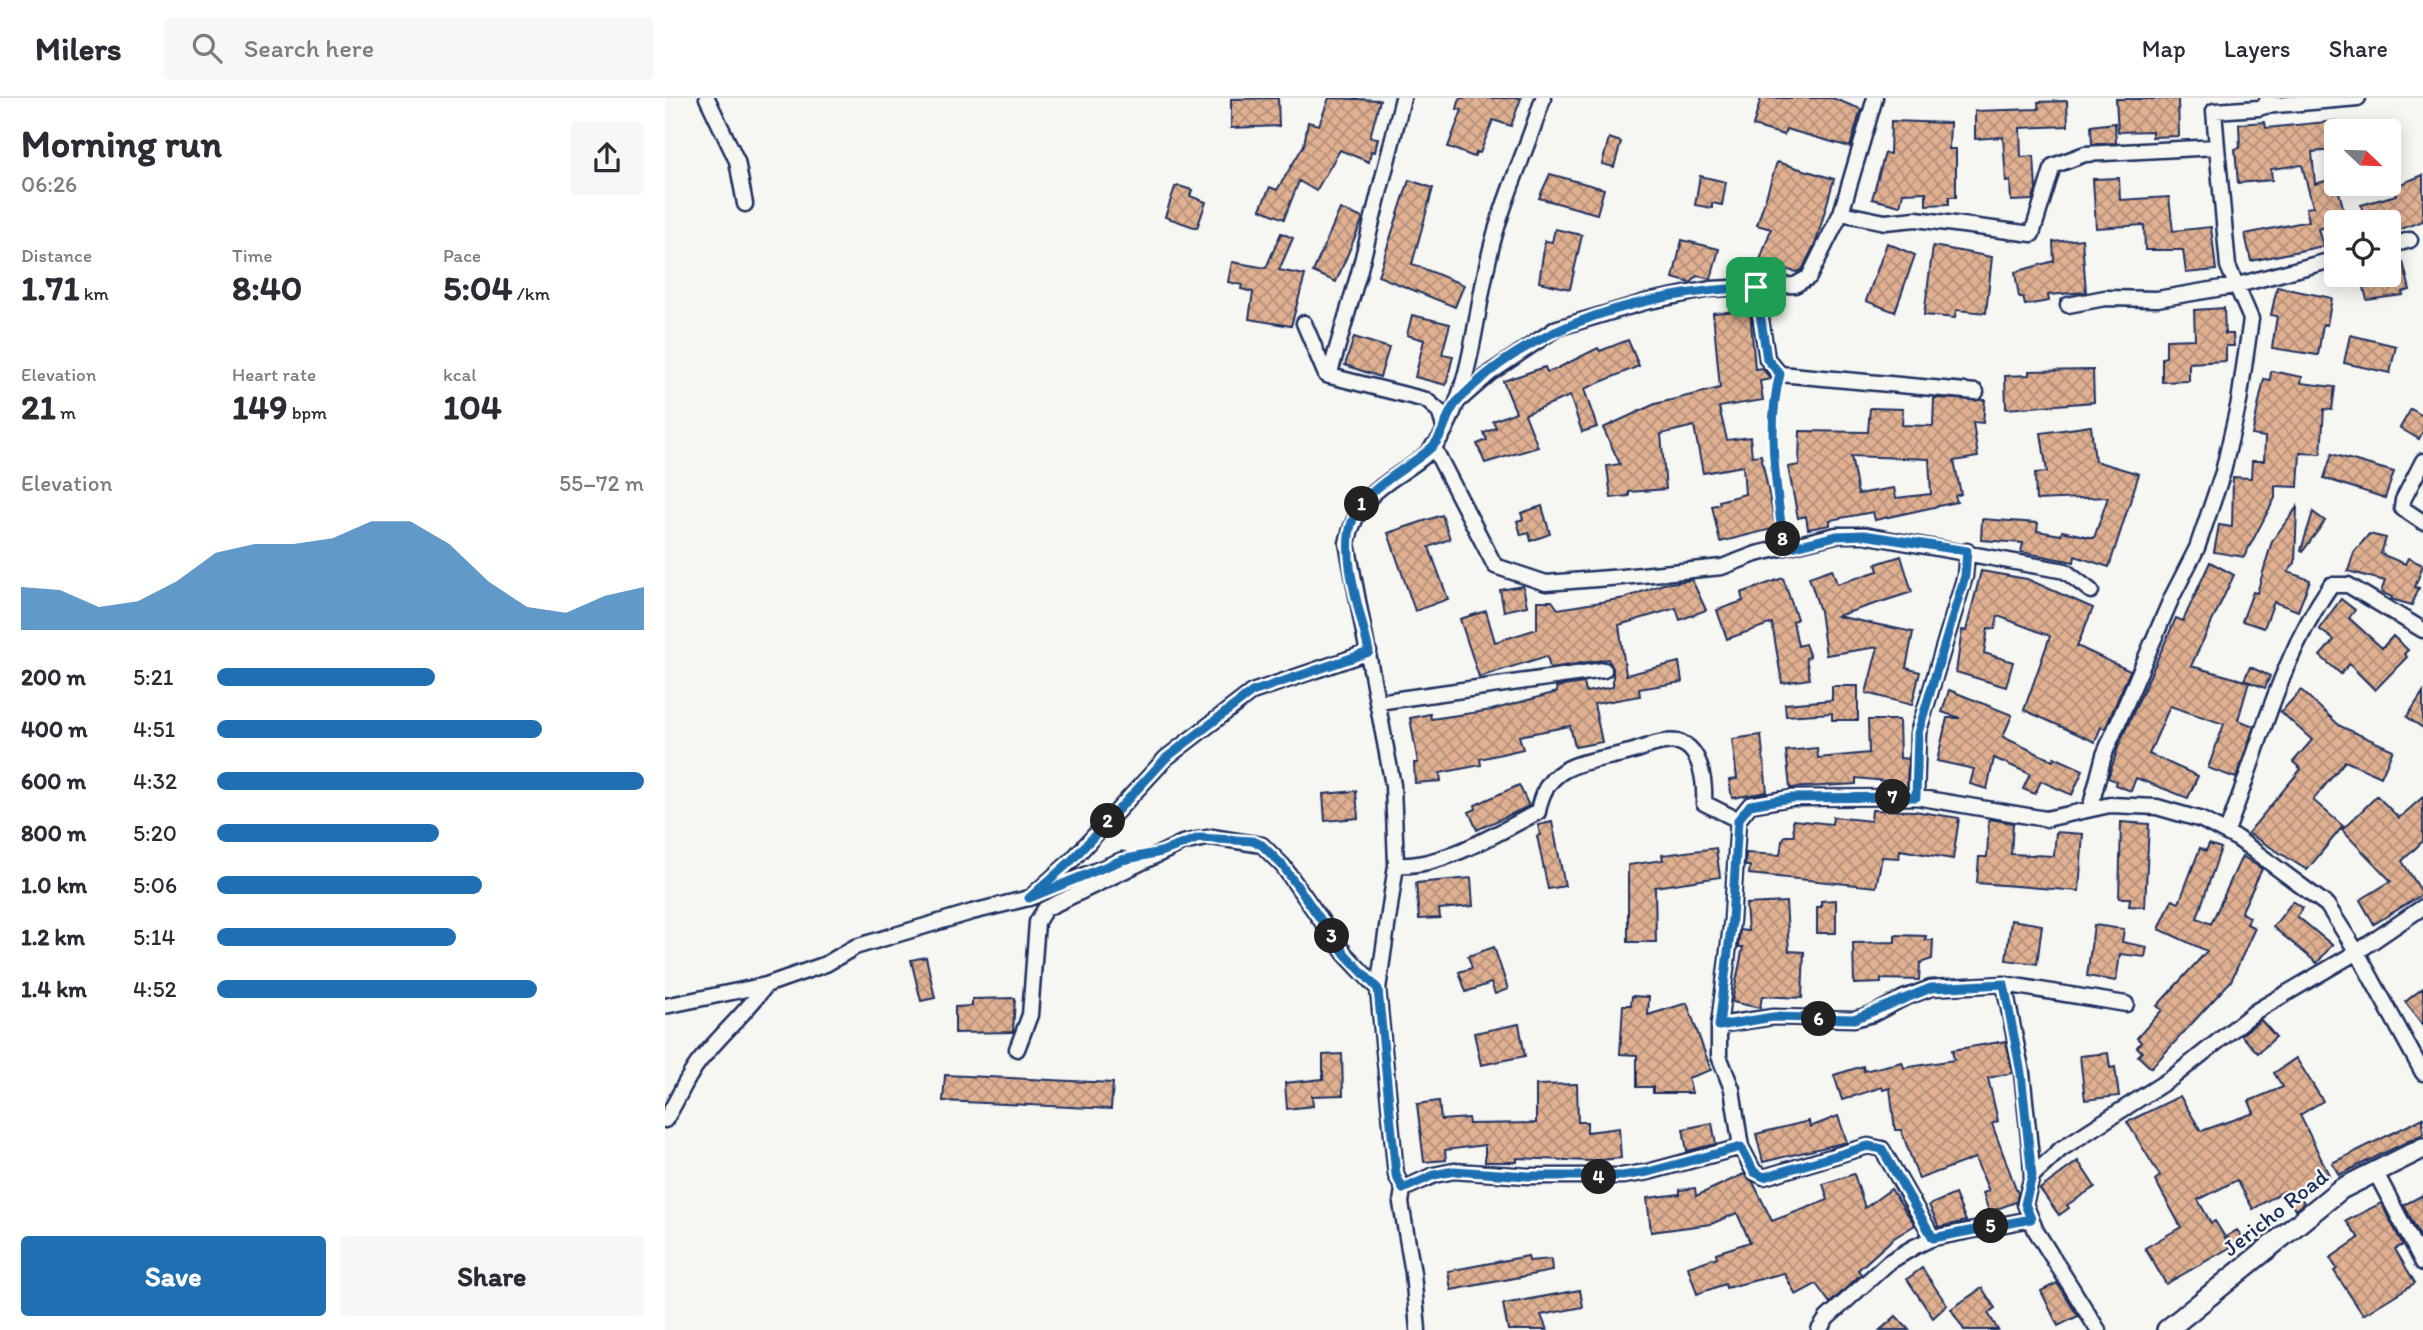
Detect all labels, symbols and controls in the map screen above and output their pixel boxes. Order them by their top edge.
search box [164,17,654,80]
text: Milers [35,29,122,68]
icon: search [188,29,226,67]
text: Search here [244,32,374,64]
text: Map [2142,34,2186,63]
text: Layers [2224,34,2291,63]
text: Share [2329,34,2388,63]
north arrow [2324,119,2401,196]
map controls [2324,119,2401,287]
text: Morning run [21,121,222,167]
button: share [570,121,644,195]
text: 06:26 [21,170,77,198]
button: locate [2324,210,2401,287]
text: Distance [21,244,92,267]
text: Time [232,244,273,267]
text: Pace [443,244,481,267]
pin [1726,257,1786,317]
text: 1.71 [21,267,79,309]
text: 8:40 [232,267,302,309]
text: 5:04 [443,267,513,309]
icon: arrive [1737,268,1775,306]
text: km [79,282,109,305]
text: /km [513,282,550,305]
text: Elevation [21,363,97,386]
text: Heart rate [232,363,316,386]
text: kcal [443,363,477,386]
text: 21 [21,386,56,428]
text: 149 [232,386,288,428]
text: 104 [443,386,502,428]
text: m [56,401,76,424]
text: bpm [288,401,327,424]
text: Elevation [21,469,112,497]
text: 55–72 m [559,469,644,497]
pin: 1 [1345,486,1379,522]
text: 1 [1357,492,1366,515]
pin: 8 [1765,522,1801,556]
text: 8 [1777,527,1788,550]
text: 200 m [21,663,86,691]
text: 5:21 [133,663,173,691]
text: 400 m [21,715,88,743]
text: 4:51 [133,715,175,743]
text: 600 m [21,767,86,795]
text: 4:32 [133,767,177,795]
pin: 7 [1875,780,1911,814]
text: 7 [1888,785,1897,808]
pin: 2 [1091,804,1125,838]
text: 2 [1103,809,1113,832]
text: 800 m [21,819,86,847]
text: 5:20 [133,819,177,847]
text: 1.0 km [21,871,87,899]
text: 5:06 [133,871,177,899]
pin: 3 [1315,918,1349,954]
text: 1.2 km [21,923,85,951]
text: 5:14 [133,923,175,951]
text: 3 [1326,924,1337,947]
text: 1.4 km [21,975,87,1003]
text: 4:52 [133,975,177,1003]
pin: 6 [1801,1002,1837,1037]
text: 6 [1813,1007,1824,1030]
pin: 4 [1581,1160,1616,1194]
street label: Jericho Road [2217,1162,2334,1262]
text: 4 [1593,1165,1604,1188]
pin: 5 [1973,1208,2009,1244]
text: 5 [1986,1214,1995,1237]
button: Save [21,1236,326,1316]
button: Share [340,1236,644,1316]

